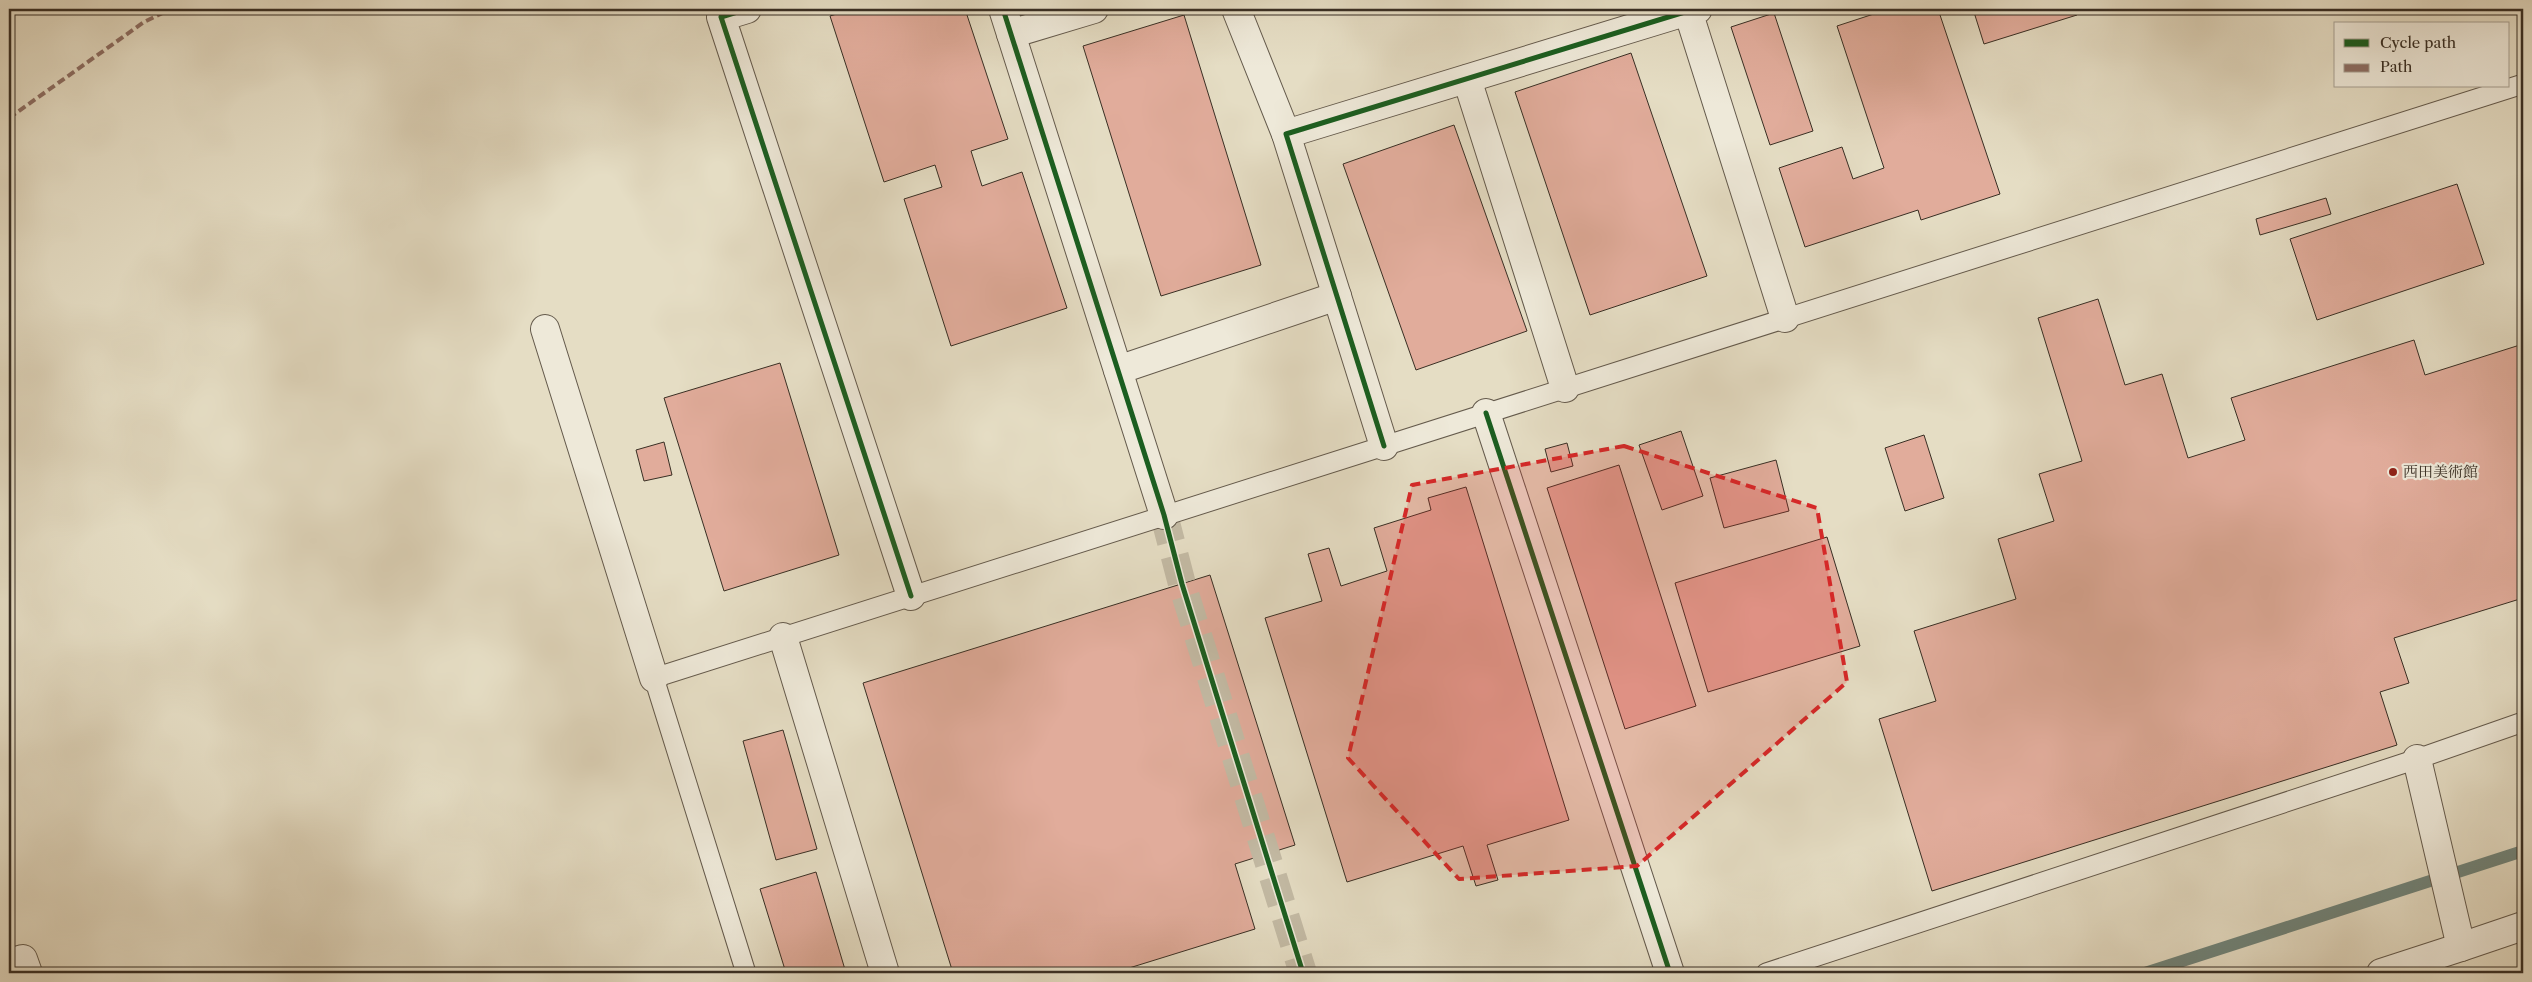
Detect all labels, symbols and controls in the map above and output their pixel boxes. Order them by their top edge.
legend [2334,22,2510,88]
text: Cycle path [2380,33,2457,52]
text: Path [2380,57,2413,76]
place label: 西田美術館 [2403,462,2478,481]
marker: 西田美術館 [2387,466,2399,478]

